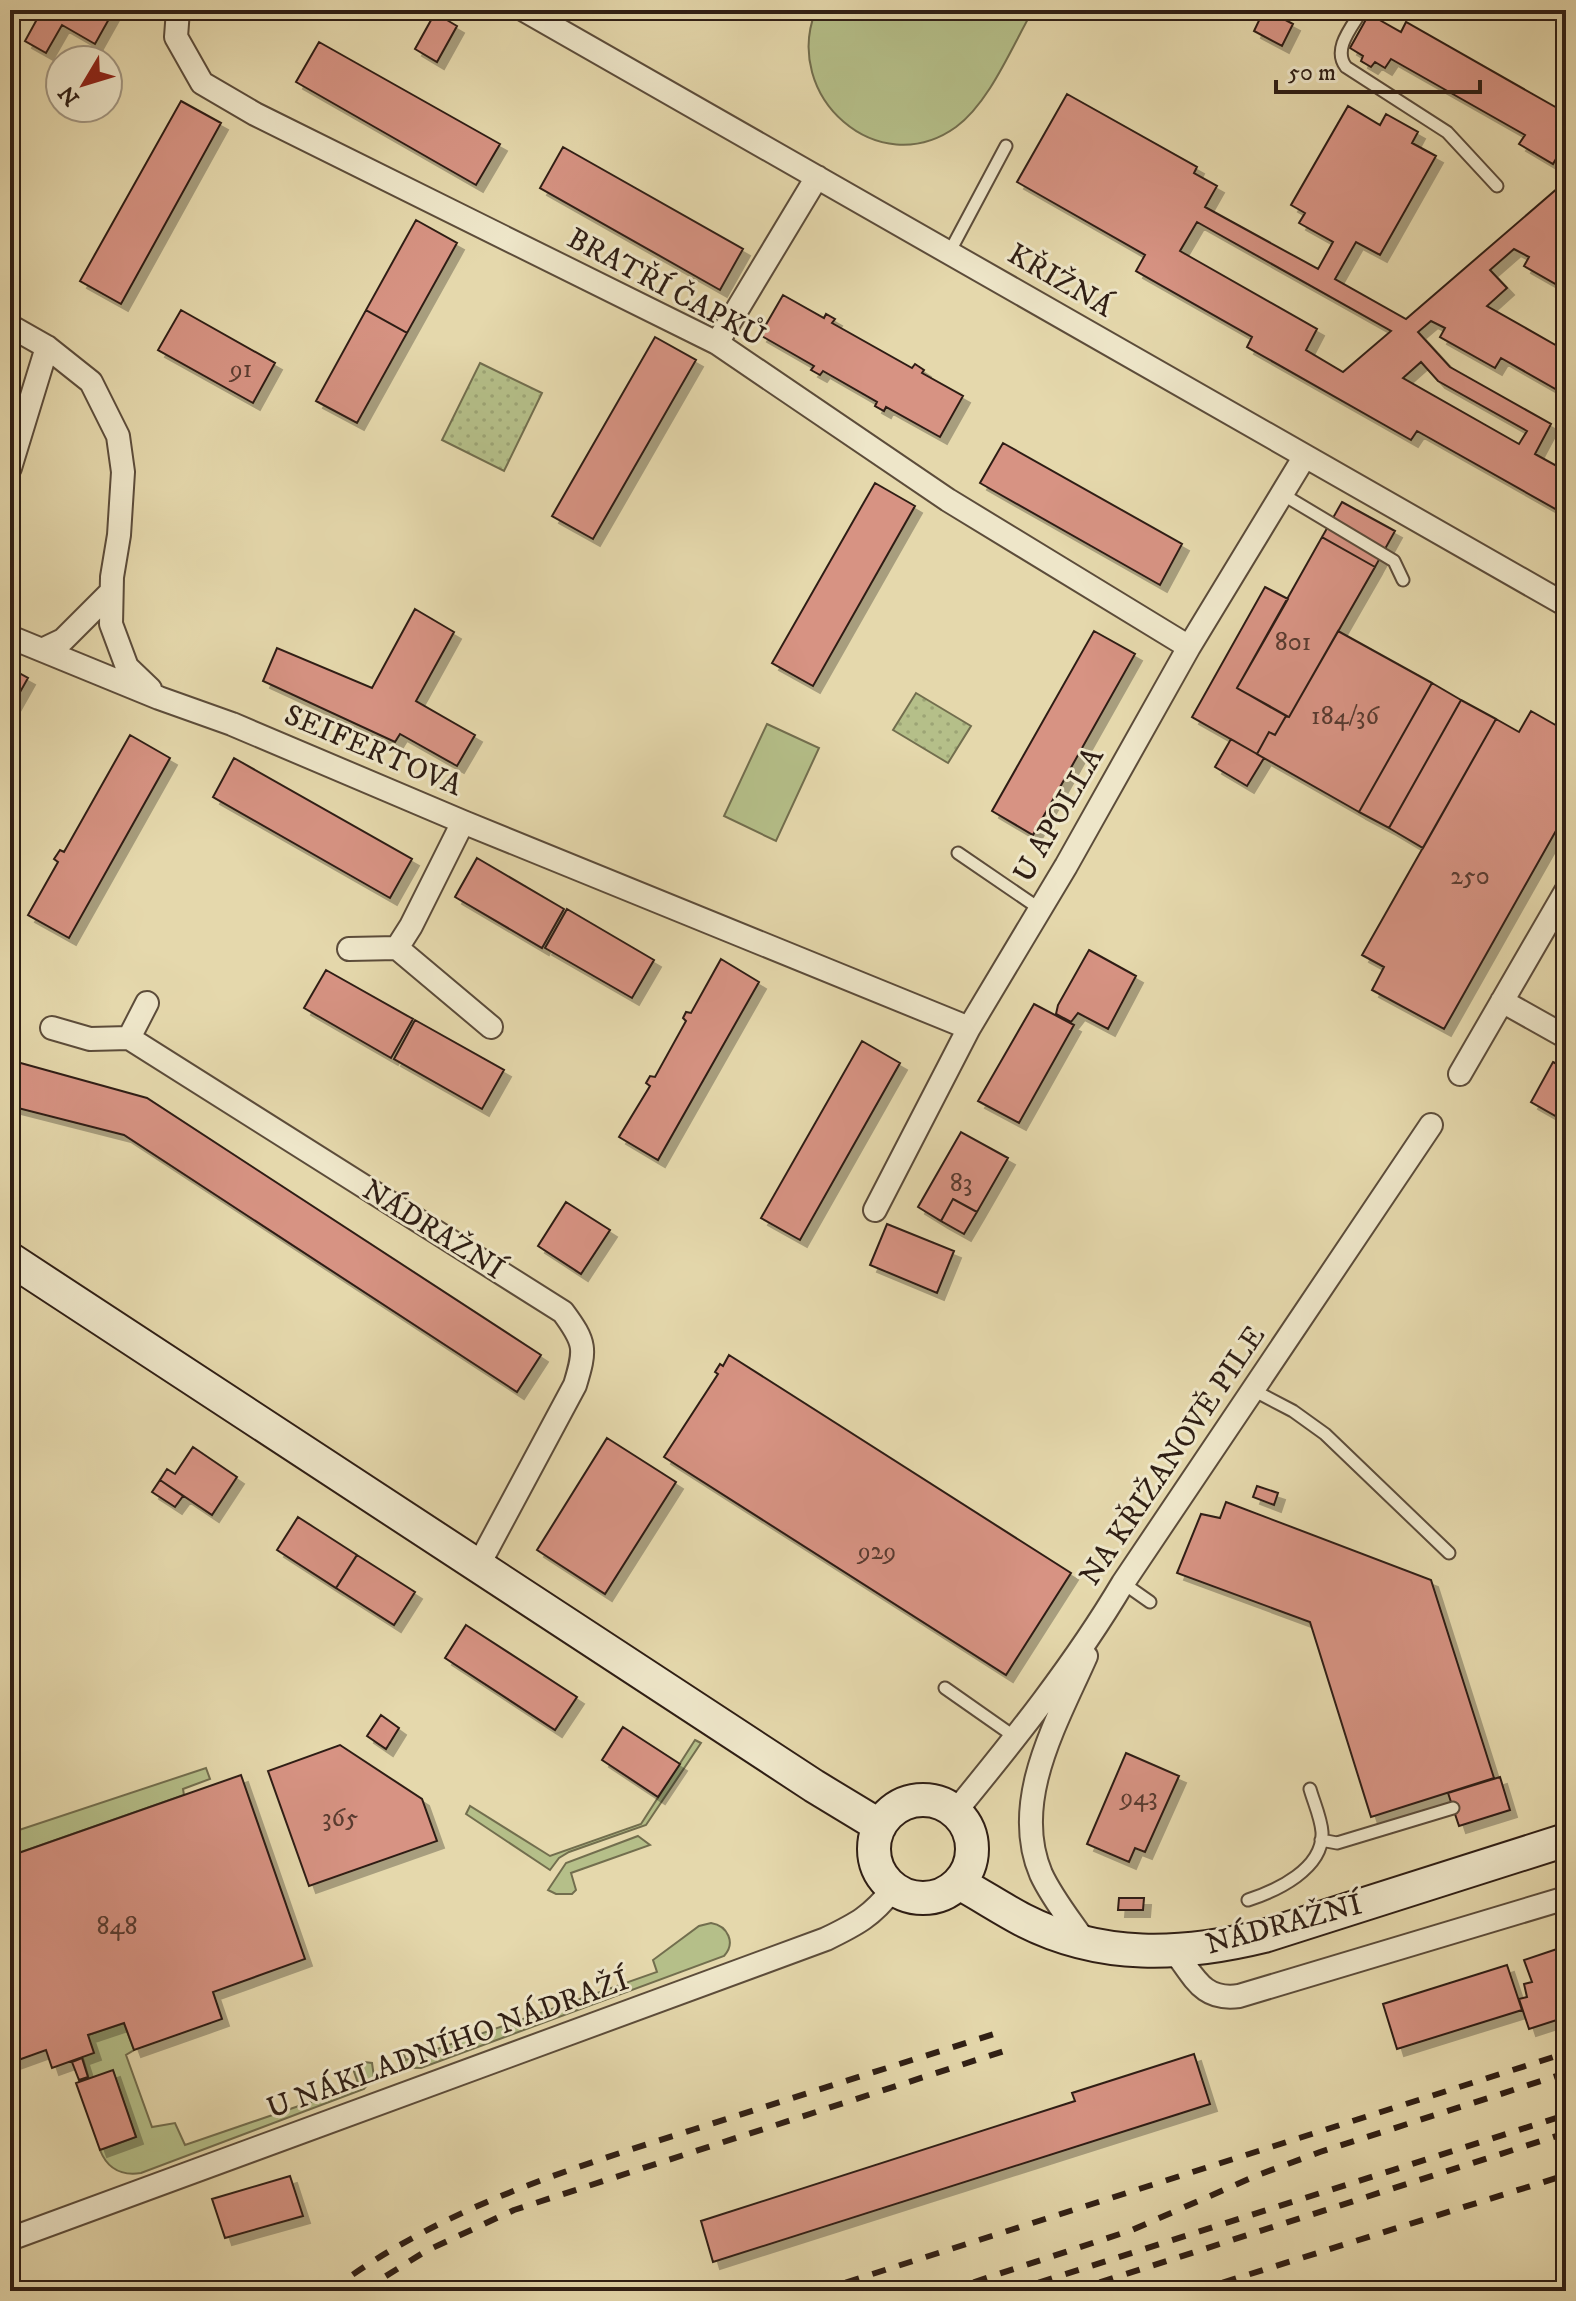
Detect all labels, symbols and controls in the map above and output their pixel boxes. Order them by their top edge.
north arrow [44,44,124,124]
scale bar [1276,44,1480,94]
text: 50 m [1288,58,1336,88]
text: N [53,80,86,111]
street label: BRATŘÍ ČAPKŮ [561,219,772,356]
street label: KŘIŽNÁ [1001,234,1121,326]
house number: 91 [228,353,252,386]
house number: 801 [1275,626,1311,659]
street label: SEIFERTOVA [279,697,468,805]
house number: 184/36 [1311,700,1380,733]
street label: U APOLLA [1005,740,1113,889]
house number: 250 [1450,860,1490,893]
house number: 83 [950,1167,972,1200]
street label: NÁDRAŽNÍ [355,1170,513,1289]
street label: NA KŘIŽANOVĚ PILE [1071,1318,1274,1593]
house number: 929 [856,1535,896,1568]
house number: 943 [1118,1781,1158,1814]
house number: 365 [322,1802,358,1835]
street label: NÁDRAŽNÍ [1201,1884,1368,1964]
house number: 848 [97,1910,138,1943]
street label: U NÁKLADNÍHO NÁDRAŽÍ [261,1960,635,2128]

